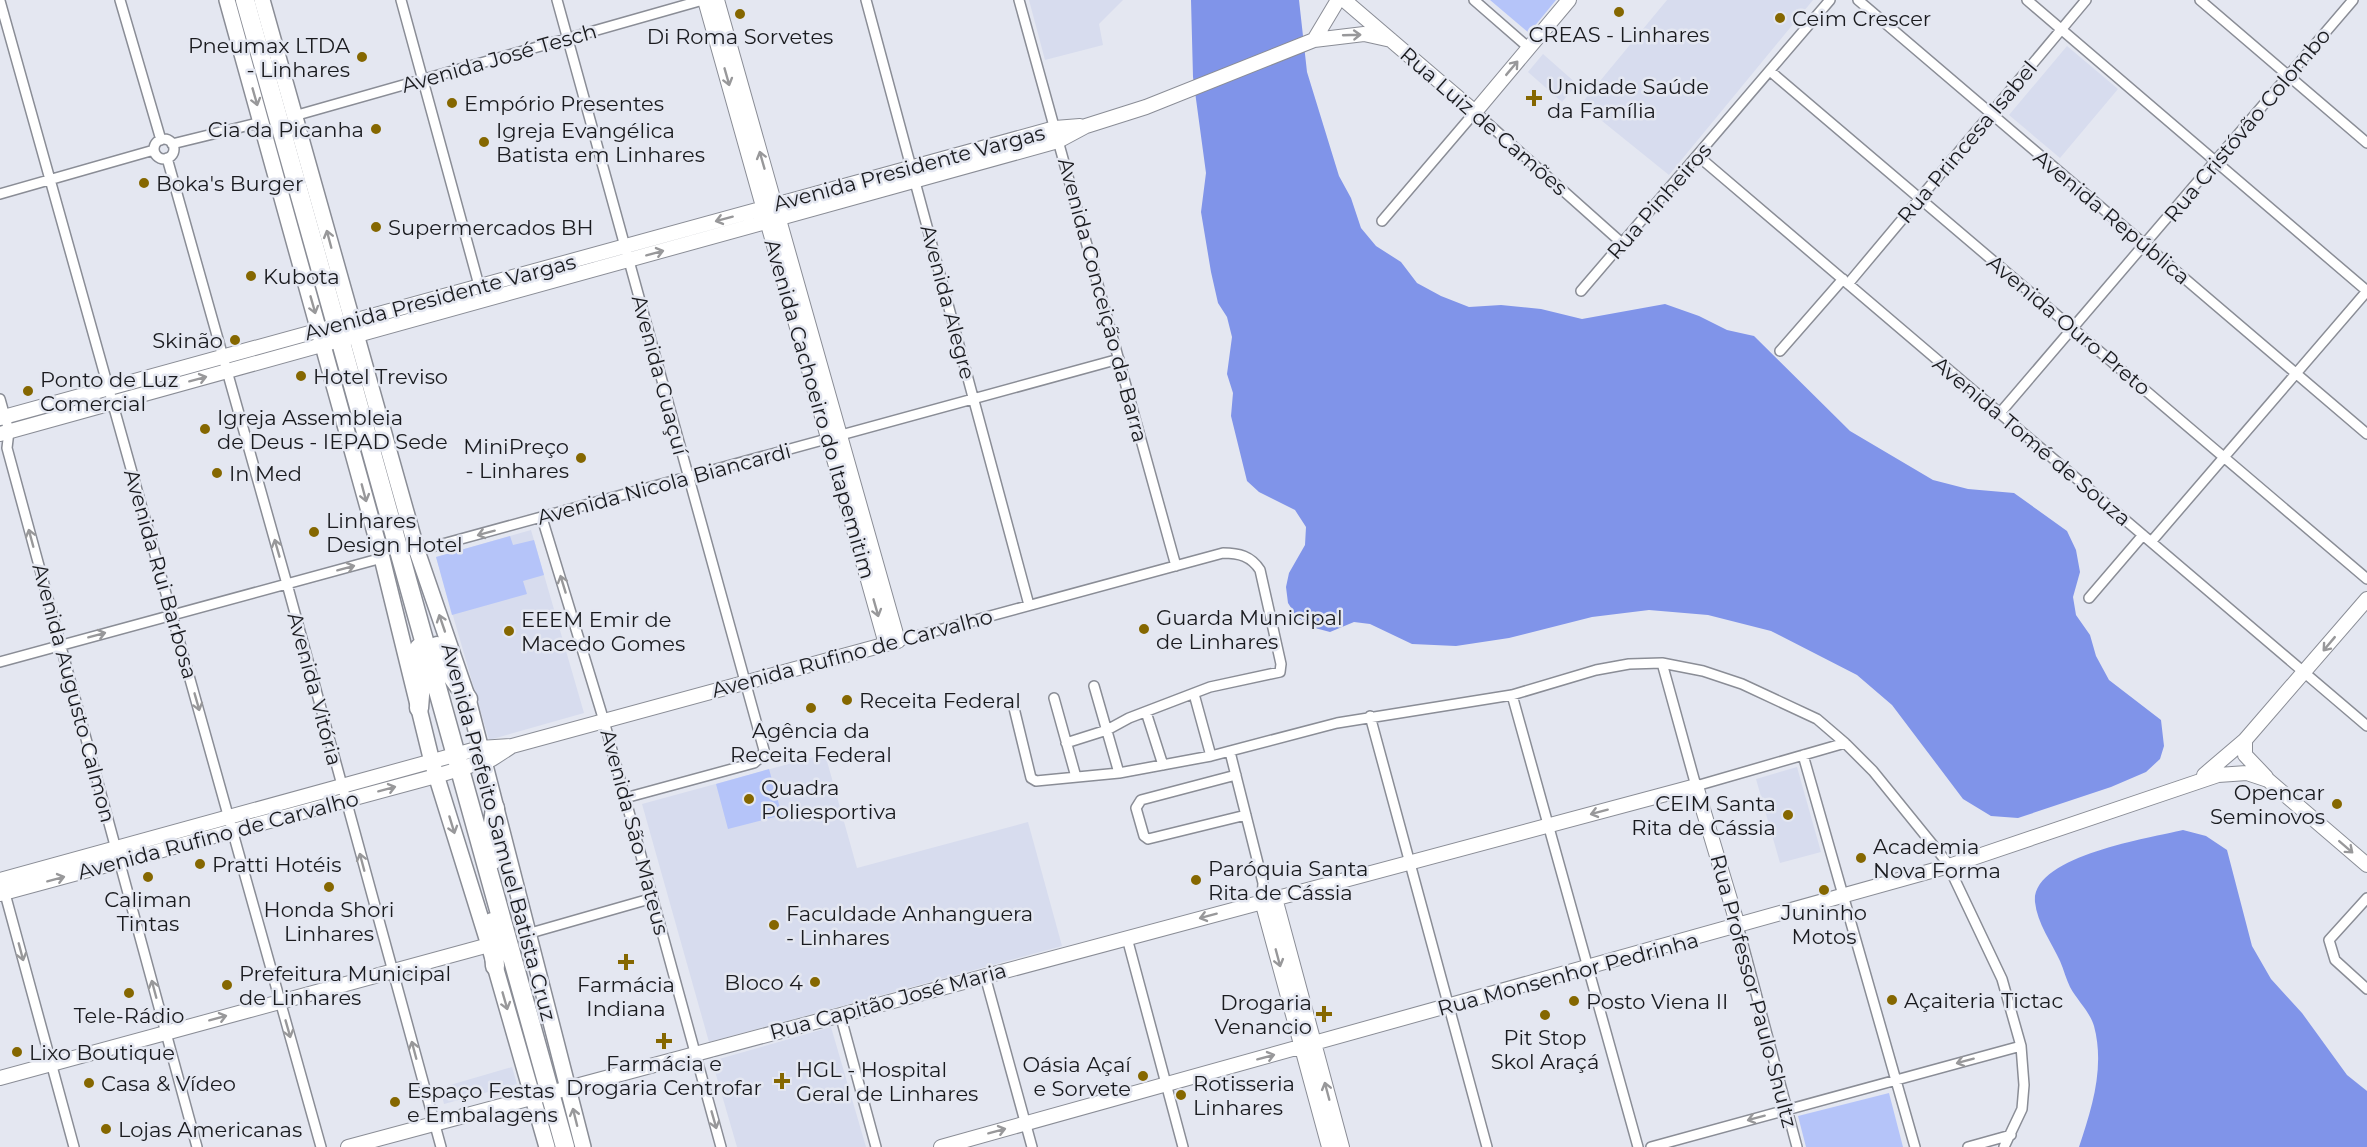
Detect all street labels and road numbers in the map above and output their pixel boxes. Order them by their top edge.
street label: Avenida José Tesch [398,18,600,98]
street label: Rua Cristóvão Colombo [2159,23,2335,227]
street label: Rua Luiz de Camões [1395,42,1573,200]
street label: Rua Princesa Isabel [1892,56,2042,228]
street label: Avenida Presidente Vargas [770,120,1048,216]
street label: Rua Pinheiros [1602,138,1716,264]
street label: Avenida República [2029,144,2195,290]
street label: Avenida Conceição da Barra [1053,155,1153,445]
street label: Avenida Alegre [915,222,981,382]
street label: Avenida Cachoeiro do Itapemitim [759,236,881,582]
street label: Avenida Presidente Vargas [301,249,579,345]
street label: Avenida Ouro Preto [1982,249,2156,401]
street label: Avenida Guaçuí [627,292,694,459]
street label: Avenida Tomé de Souza [1928,351,2136,531]
street label: Avenida Nicola Biancardi [534,438,794,530]
street label: Avenida Rui Barbosa [119,466,203,682]
street label: Avenida Augusto Calmon [27,561,121,825]
street label: Avenida Rufino de Carvalho [709,603,995,703]
street label: Avenida Vitória [283,610,347,768]
street label: Avenida Prefeito Samuel Batista Cruz [436,640,562,1024]
street label: Avenida São Mateus [596,726,674,938]
street label: Avenida Rufino de Carvalho [75,785,361,885]
street label: Rua Professor Paulo Shultz [1705,852,1803,1130]
street label: Rua Monsenhor Pedrinha [1435,927,1701,1021]
street label: Rua Capitão José Maria [767,957,1009,1045]

